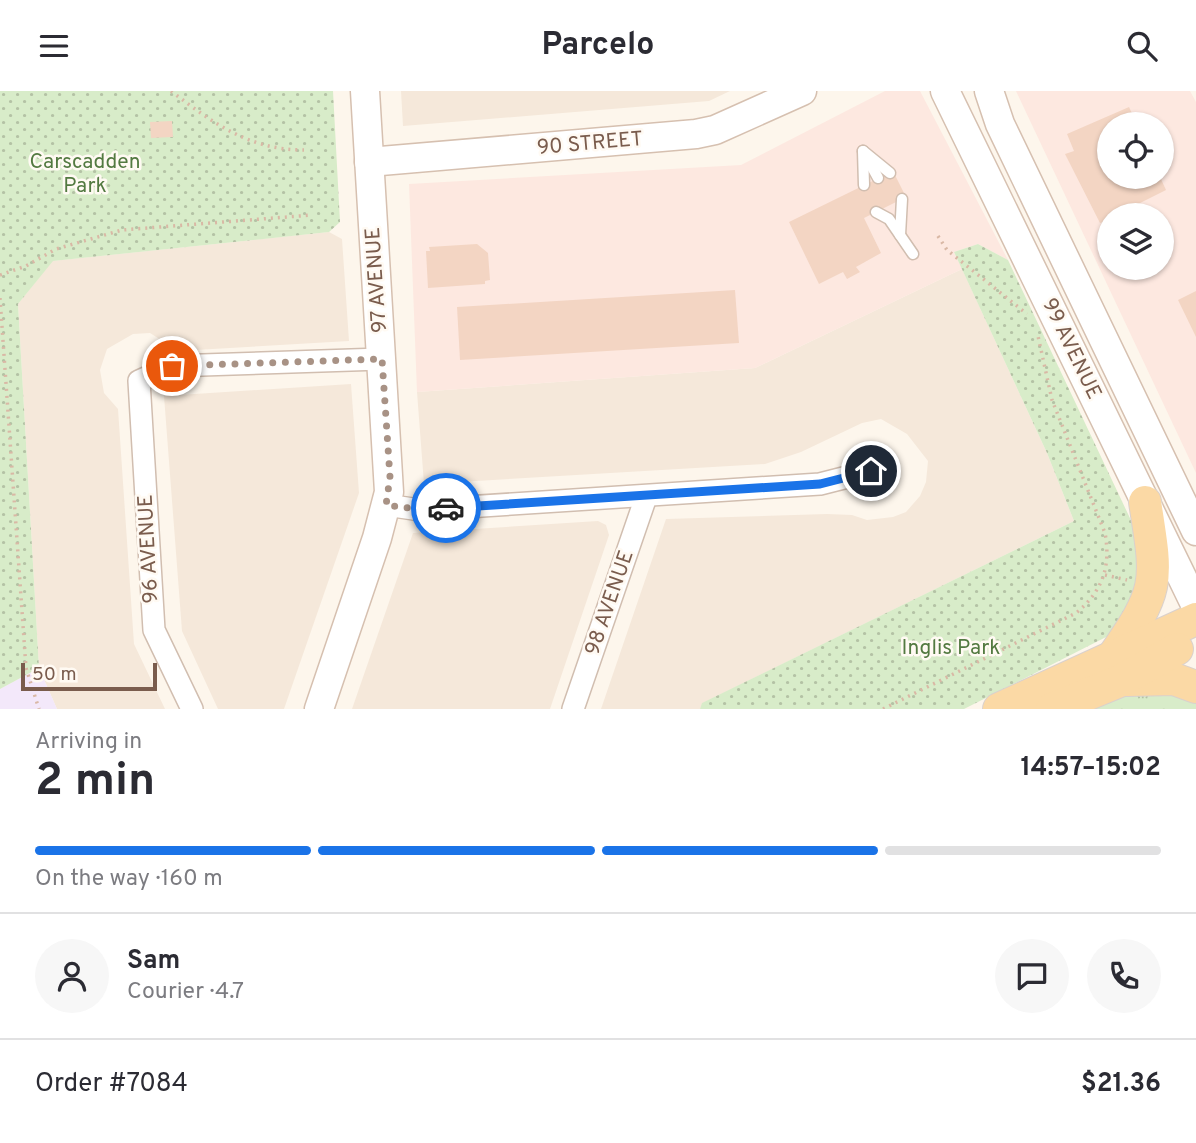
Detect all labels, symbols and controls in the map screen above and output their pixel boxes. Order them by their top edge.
text: Parcelo [542,26,654,66]
icon: menu [35,27,73,65]
icon: search [1123,27,1161,65]
map controls [1097,112,1174,280]
button: locate [1097,112,1174,189]
street label: 90 STREET [536,126,644,162]
park label: Carscadden Park [29,149,141,200]
button: layers [1097,203,1174,280]
street label: 97 AVENUE [360,226,394,334]
street label: 99 AVENUE [1035,294,1107,404]
pin [142,336,202,396]
icon: bag [153,347,191,385]
pin [841,441,901,501]
icon: home [852,452,890,490]
courier [411,473,481,543]
icon: car [427,489,465,527]
street label: 96 AVENUE [133,494,165,604]
street label: 98 AVENUE [579,547,641,659]
park label: Inglis Park [902,635,1000,662]
scale bar [21,660,158,692]
text: 50 m [32,663,77,687]
text: Arriving in [35,728,142,757]
text: 14:57–15:02 [1020,752,1161,785]
text: 2 min [35,753,155,812]
text: On the way · 160 m [35,865,223,894]
button: person [35,939,109,1013]
button: chat [995,939,1069,1013]
button: phone [1087,939,1161,1013]
text: Sam [127,945,180,978]
text: Courier · 4.7 [127,978,244,1007]
text: Order #7084 [35,1068,188,1101]
text: $21.36 [1081,1068,1161,1101]

